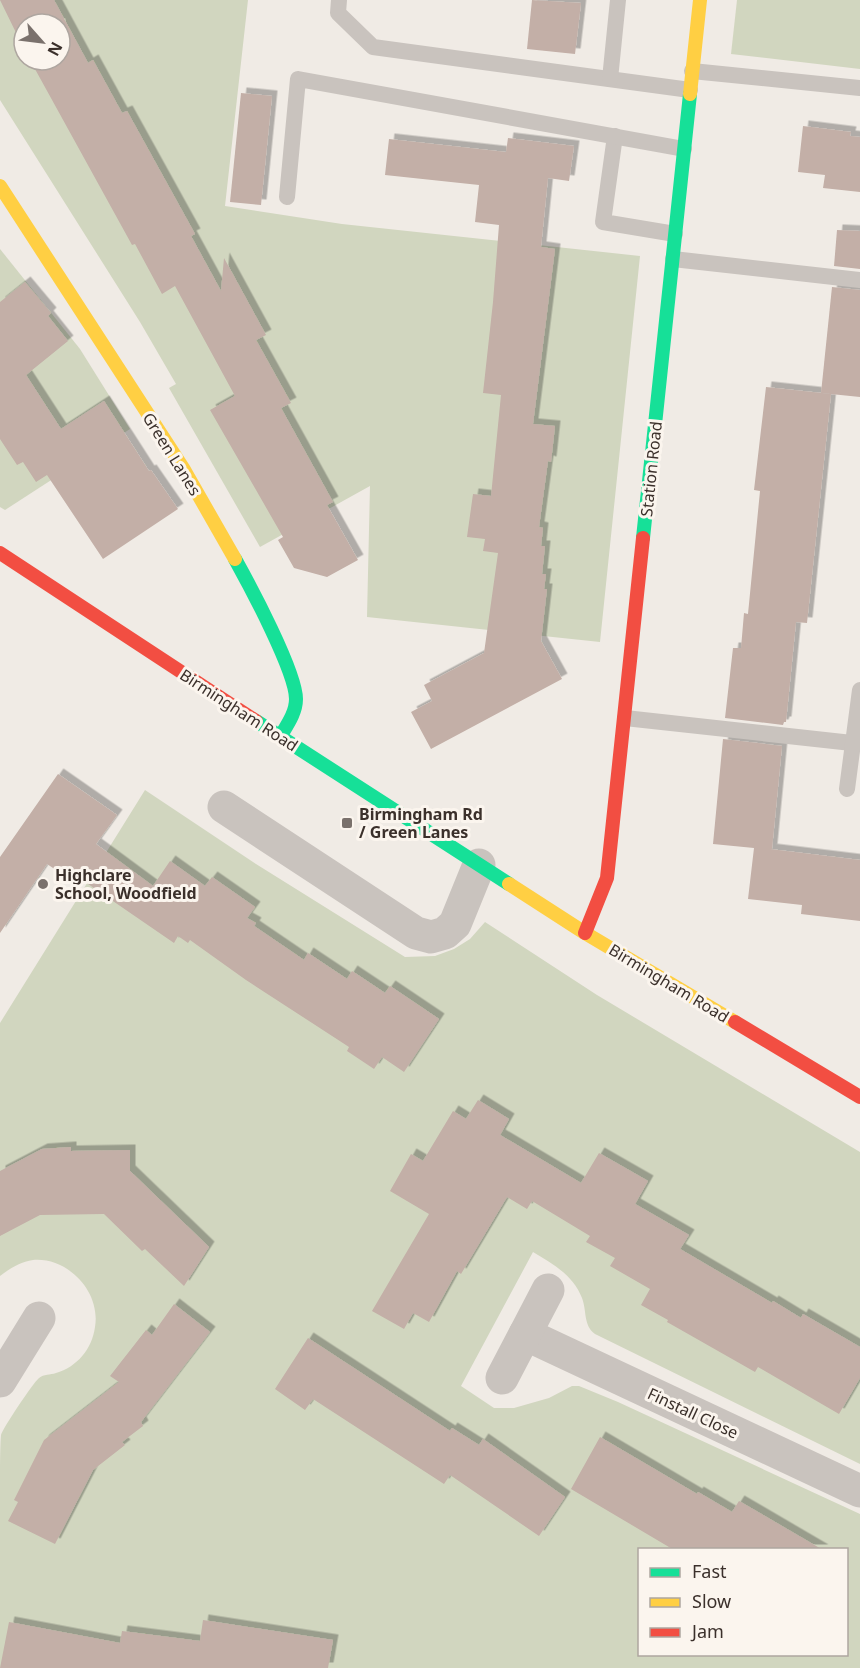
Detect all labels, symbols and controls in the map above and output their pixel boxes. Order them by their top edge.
north arrow [12,12,72,72]
text: N [42,38,68,60]
street label: Green Lanes [138,408,206,500]
street label: Station Road [635,420,667,518]
street label: Birmingham Road [176,664,302,756]
place label: Birmingham Rd / Green Lanes [359,803,483,843]
marker: Birmingham Rd / Green Lanes [340,816,354,830]
place label: Highclare School, Woodfield [55,864,197,904]
marker: Highclare School, Woodfield [36,877,50,891]
street label: Birmingham Road [605,938,733,1028]
street label: Finstall Close [644,1382,742,1444]
legend [638,1548,848,1656]
text: Fast [692,1559,727,1583]
text: Slow [692,1589,731,1613]
text: Jam [690,1619,724,1643]

